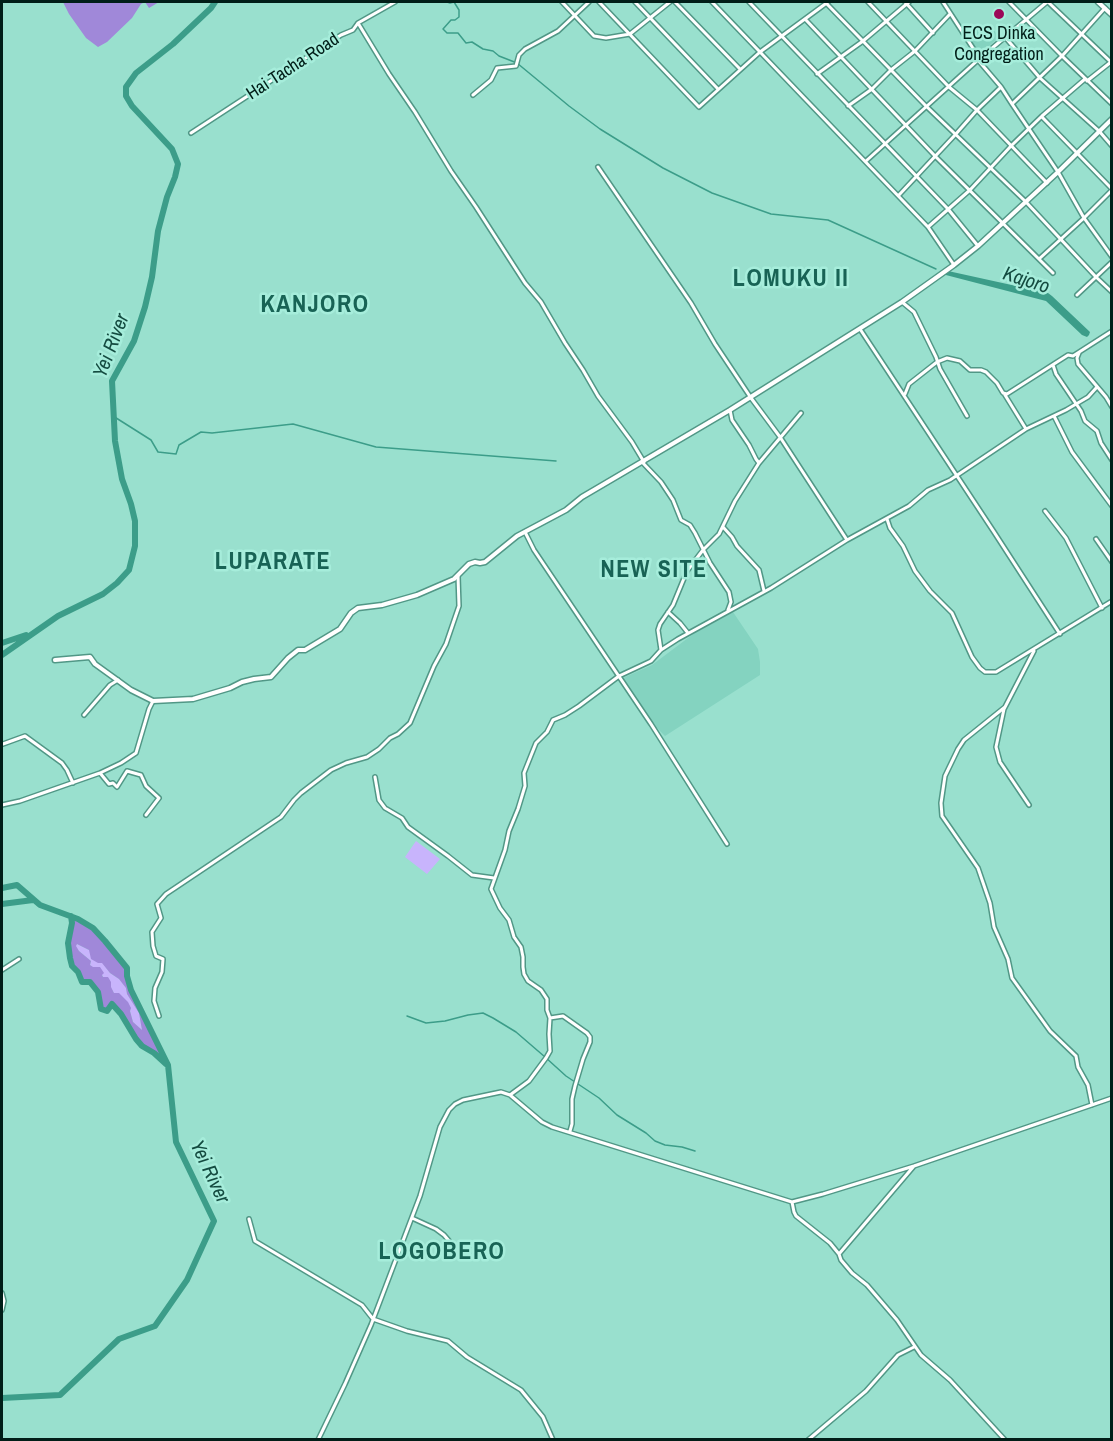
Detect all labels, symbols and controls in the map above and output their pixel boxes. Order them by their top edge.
marker: ECS Dinka Congregation [992,7,1006,21]
place label: ECS Dinka Congregation [954,23,1044,66]
street label: Hai Tacha Road [243,29,343,105]
water label: Kajoro [1000,262,1052,300]
district label: LOMUKU II [733,266,849,294]
district label: KANJORO [261,292,369,320]
water label: Yei River [89,311,135,381]
district label: LUPARATE [215,549,331,577]
district label: NEW SITE [600,557,708,585]
water label: Yei River [184,1137,234,1207]
district label: LOGOBERO [379,1239,505,1267]

